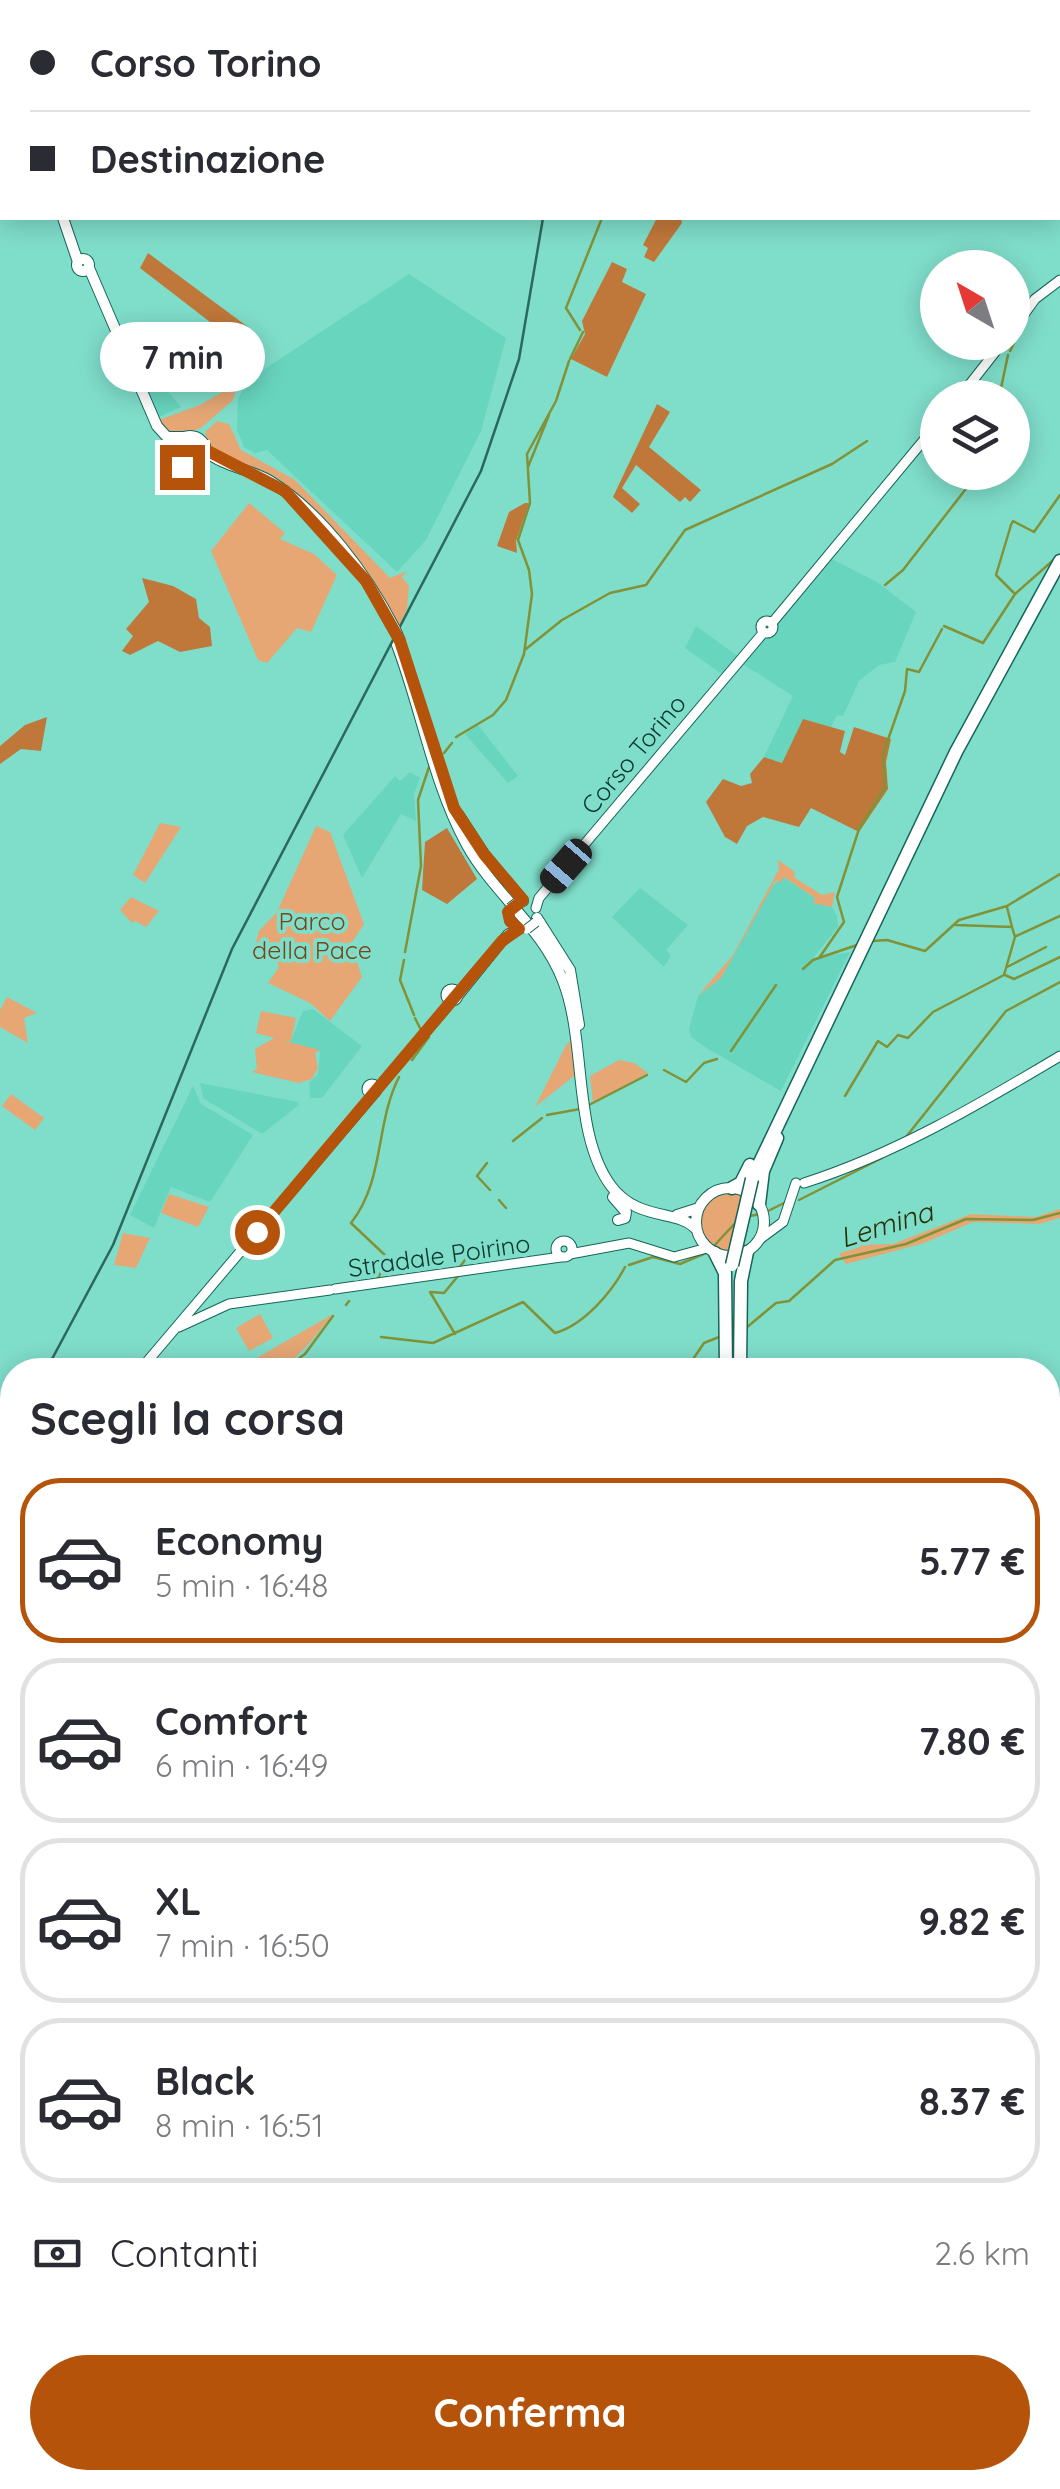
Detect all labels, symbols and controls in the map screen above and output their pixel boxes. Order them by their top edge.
text: Corso Torino [90,39,321,87]
text: Destinazione [90,135,325,183]
north arrow [920,250,1030,360]
map controls [920,250,1030,490]
callout: 7 min [100,322,264,392]
text: 7 min [141,337,224,377]
button: layers [920,380,1030,490]
route end [160,445,205,490]
street label: Corso Torino [574,688,692,820]
car [535,834,597,898]
park label: Parco della Pace [252,905,372,965]
water label: Lemina [835,1193,939,1255]
route start [235,1210,280,1255]
street label: Stradale Poirino [346,1227,532,1283]
text: Scegli la corsa [30,1390,345,1446]
icon: car [35,1516,125,1606]
text: Economy [155,1517,324,1565]
text: 5.77 € [919,1537,1025,1585]
text: 5 min · 16:48 [155,1565,329,1605]
icon: car [35,1696,125,1786]
text: Comfort [155,1697,309,1745]
text: 7.80 € [919,1717,1025,1765]
text: 6 min · 16:49 [155,1745,328,1785]
icon: car [35,1876,125,1966]
text: XL [155,1877,201,1925]
text: 9.82 € [919,1897,1025,1945]
text: 7 min · 16:50 [155,1925,330,1965]
icon: car [35,2056,125,2146]
text: Black [155,2057,255,2105]
text: 8.37 € [919,2077,1025,2125]
text: 8 min · 16:51 [155,2105,324,2145]
icon: cash [30,2226,85,2281]
text: Contanti [110,2229,259,2277]
text: 2.6 km [934,2233,1030,2273]
button: Conferma [30,2355,1030,2470]

